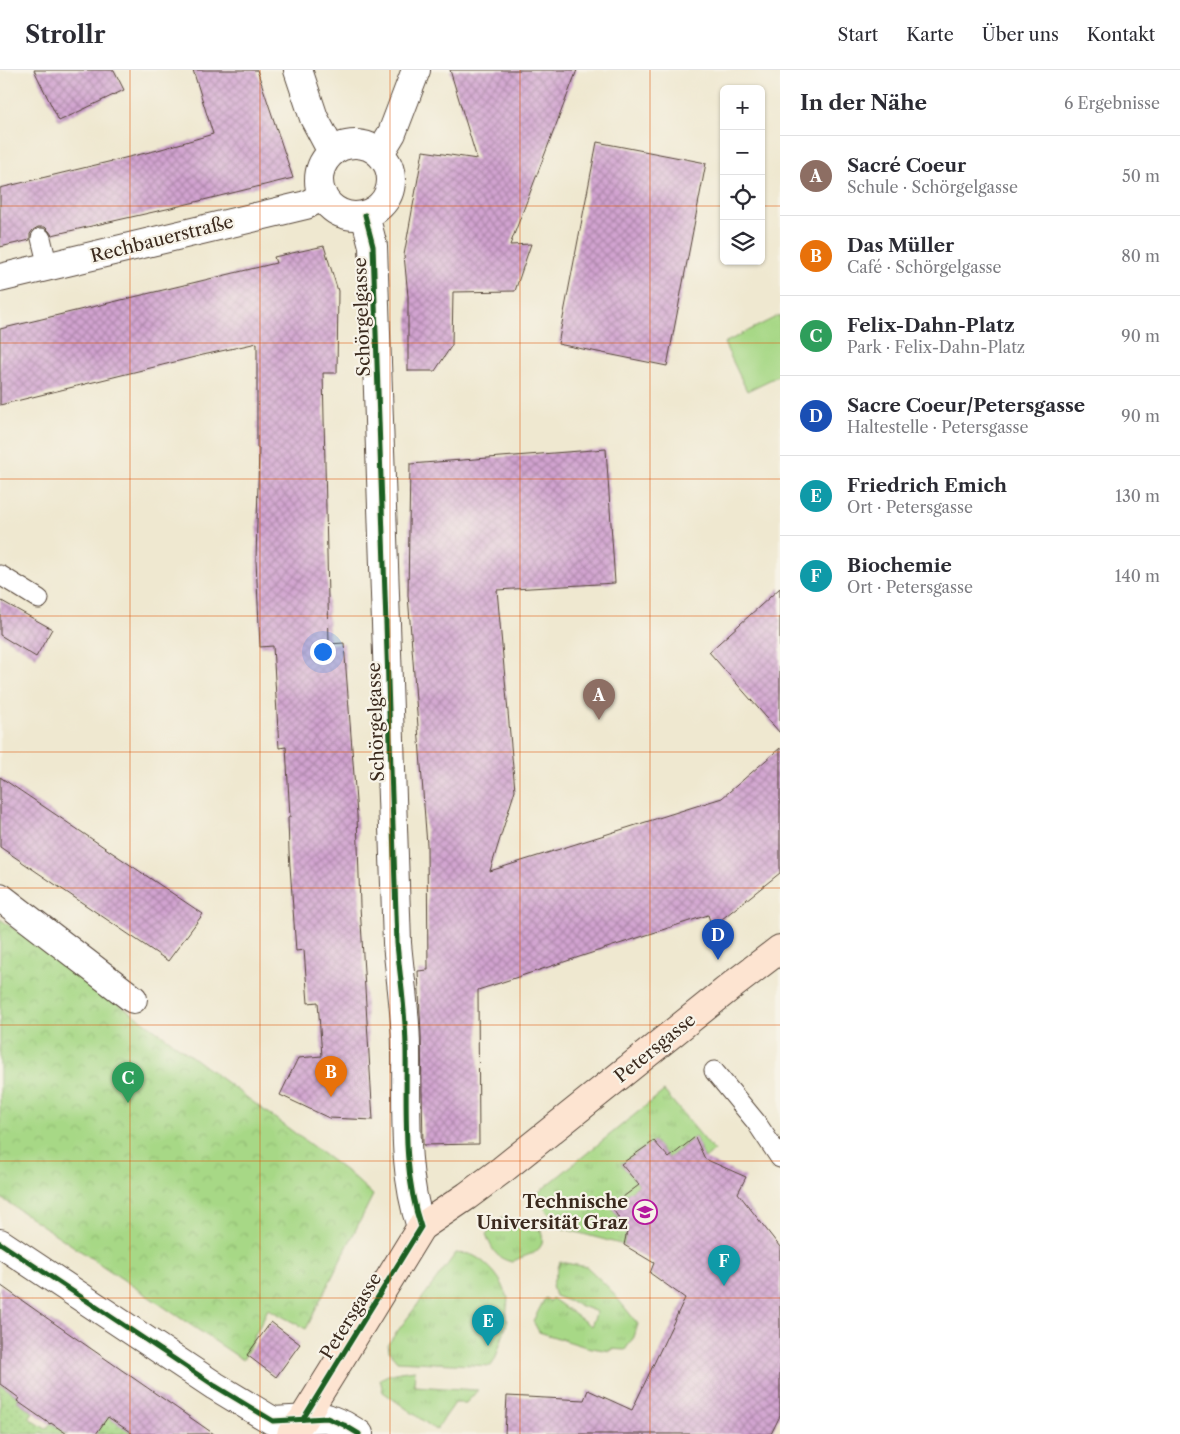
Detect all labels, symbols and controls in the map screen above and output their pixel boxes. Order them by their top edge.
text: Strollr [25,20,105,49]
text: Start [838,24,878,46]
text: Karte [906,24,954,46]
text: Über uns [982,24,1059,46]
text: Kontakt [1087,24,1155,46]
map controls [720,85,765,265]
button: + [720,85,765,130]
text: In der Nähe [800,90,927,115]
text: 6 Ergebnisse [1064,93,1160,113]
button: − [720,130,765,175]
text: Sacré Coeur [847,154,966,177]
text: A [810,166,822,186]
text: 50 m [1122,166,1160,186]
button: locate [720,175,765,220]
text: Schule · Schörgelgasse [847,177,1018,197]
street label: Rechbauerstraße [88,211,236,267]
button: layers [720,220,765,265]
text: Das Müller [847,234,954,257]
text: B [810,246,822,266]
text: 80 m [1121,246,1160,266]
street label: Schörgelgasse [349,257,375,377]
text: Café · Schörgelgasse [847,257,1002,277]
text: Felix-Dahn-Platz [847,314,1015,337]
text: C [810,326,822,346]
text: 90 m [1121,326,1160,346]
text: Park · Felix-Dahn-Platz [847,337,1025,357]
text: Sacre Coeur/Petersgasse [847,394,1085,417]
text: D [809,406,823,426]
text: 90 m [1121,406,1160,426]
text: Haltestelle · Petersgasse [847,417,1029,437]
text: Friedrich Emich [847,474,1007,497]
text: E [810,486,822,506]
text: 130 m [1115,486,1160,506]
text: Ort · Petersgasse [847,497,973,517]
text: Biochemie [847,554,952,577]
text: F [811,566,821,586]
text: 140 m [1115,566,1160,586]
text: Ort · Petersgasse [847,577,973,597]
your location [310,639,336,665]
street label: Schörgelgasse [363,662,389,782]
pin: A [583,679,615,720]
pin: D [702,919,734,960]
street label: Petersgasse [610,1009,700,1087]
pin: B [315,1056,347,1097]
pin: C [112,1062,144,1103]
place label: Technische Universität Graz [476,1191,628,1234]
school or university icon: Technische Universität Graz [632,1199,658,1225]
pin: F [708,1245,740,1286]
street label: Petersgasse [316,1269,386,1363]
pin: E [472,1305,504,1346]

